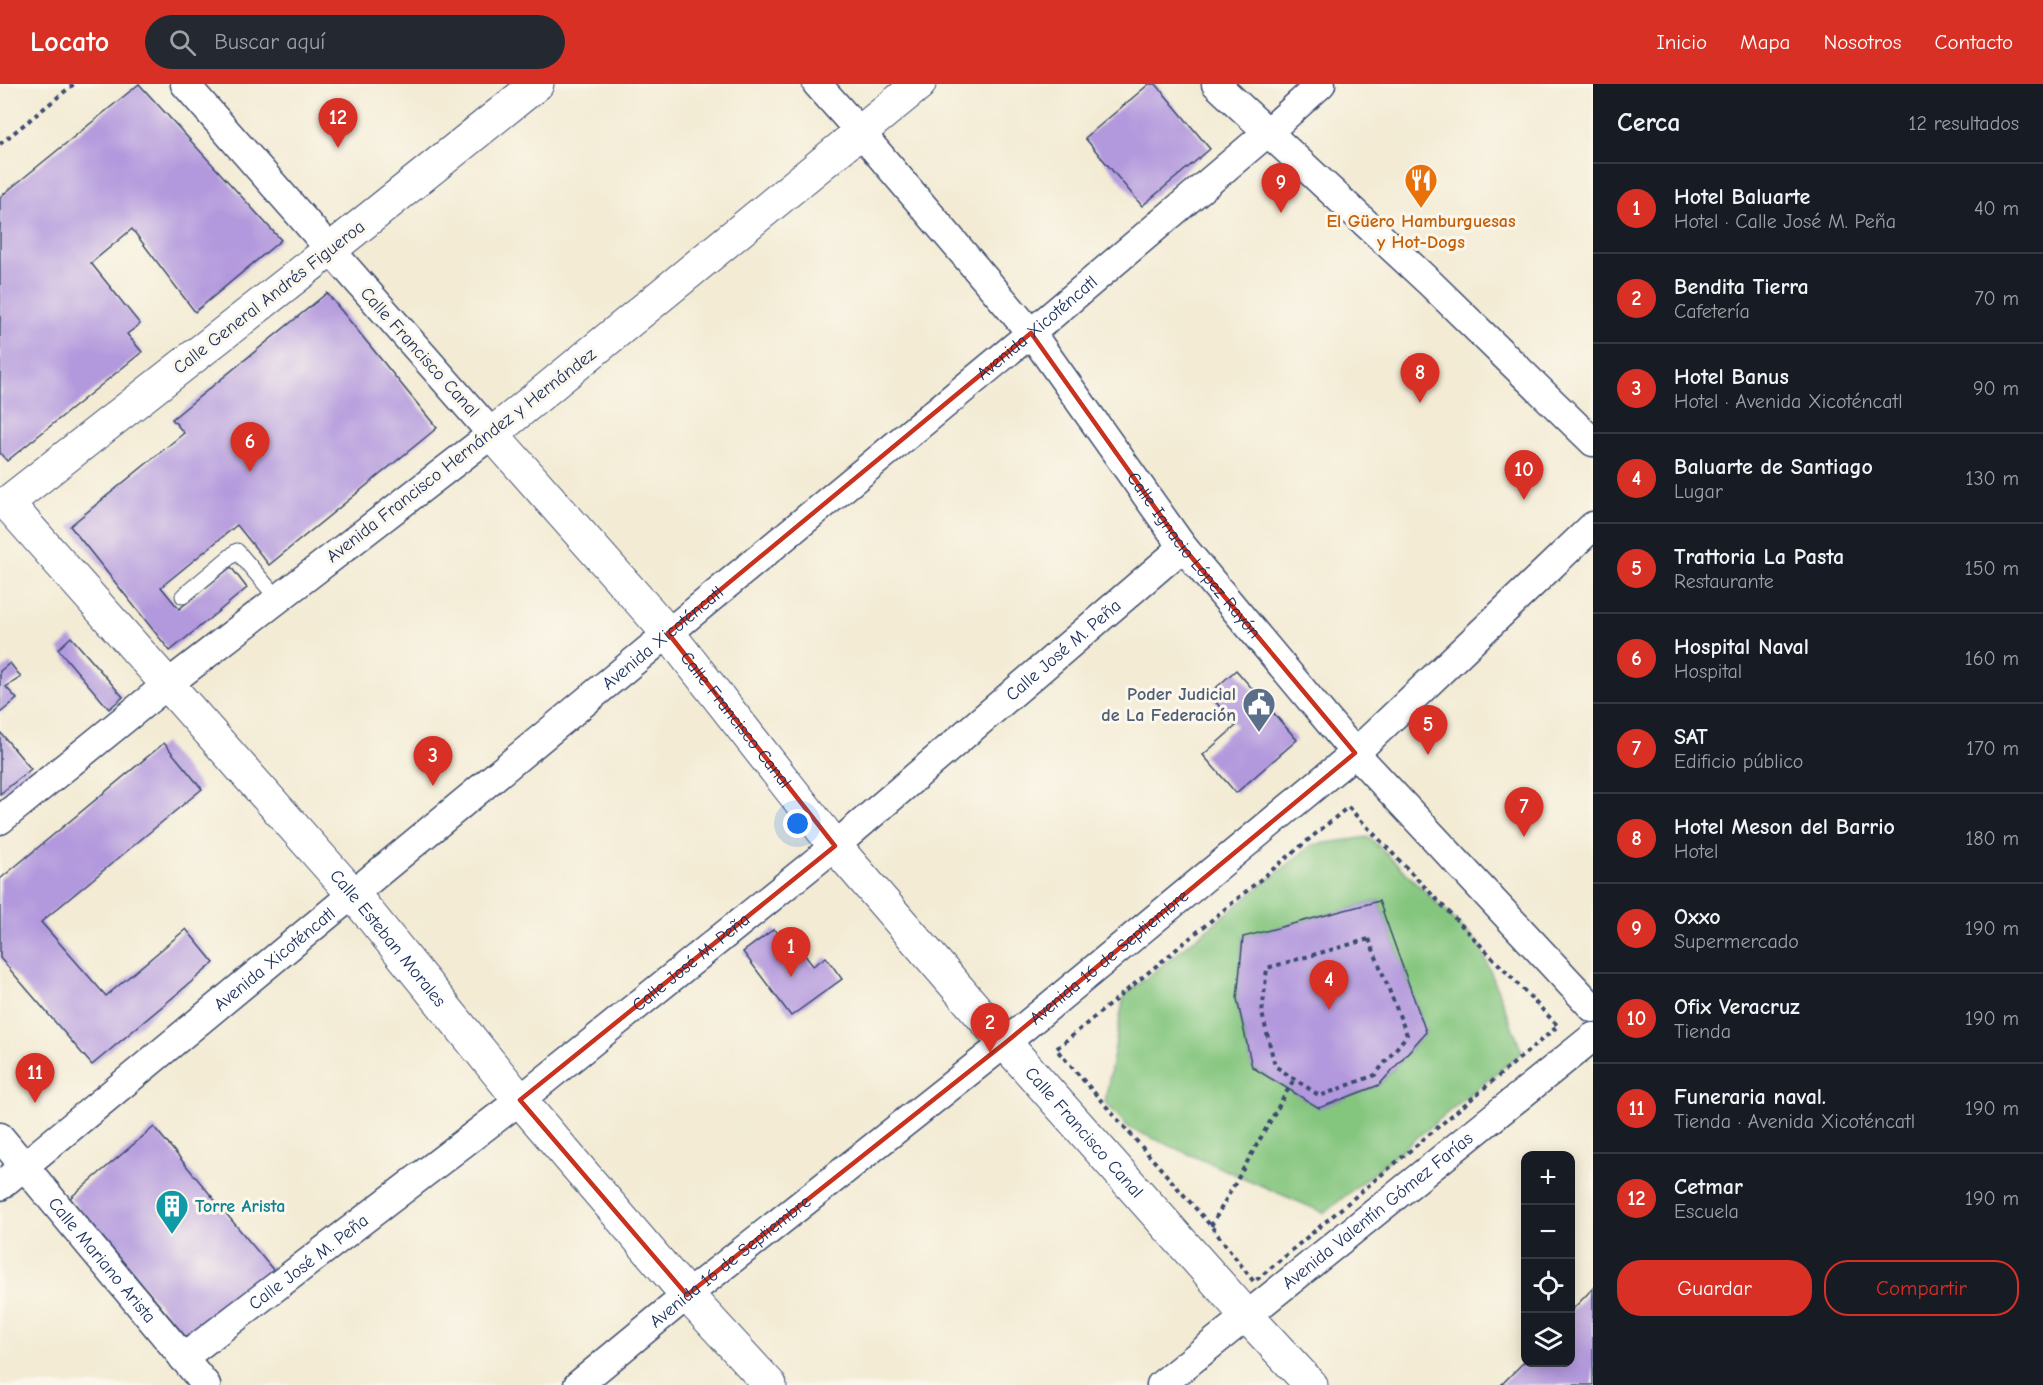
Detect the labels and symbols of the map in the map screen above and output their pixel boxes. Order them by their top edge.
pin: 12 [318,98,358,148]
restaurant icon: El Güero Hamburguesas y Hot-Dogs [1403,162,1439,209]
pin: 9 [1262,164,1300,213]
place label: El Güero Hamburguesas y Hot-Dogs [1326,211,1516,253]
street label: Calle General Andrés Figueroa [169,216,369,379]
street label: Avenida Xicoténcatl [973,271,1102,385]
street label: Calle Francisco Canal [356,283,484,422]
street label: Avenida Francisco Hernández y Hernández [322,344,600,567]
pin: 8 [1400,354,1440,403]
pin: 6 [230,422,270,472]
pin: 10 [1504,450,1544,500]
street label: Calle Ignacio López Rayón [1122,468,1265,643]
street label: Avenida Xicoténcatl [598,582,728,694]
street label: Calle José M. Peña [1002,595,1125,705]
street label: Calle Francisco Canal [676,648,796,793]
place label: Poder Judicial de La Federación [1101,684,1236,726]
public building icon: Poder Judicial de La Federación [1241,686,1277,733]
pin: 5 [1408,706,1448,755]
pin: 3 [414,736,452,786]
pin: 7 [1504,788,1544,837]
your location [783,809,812,838]
street label: Calle Esteban Morales [325,865,450,1011]
street label: Avenida 16 de Septiembre [1025,885,1193,1029]
street label: Avenida Xicoténcatl [210,903,339,1016]
street label: Calle José M. Peña [628,909,754,1016]
pin: 1 [772,928,810,977]
pin: 4 [1310,960,1348,1010]
pin: 2 [970,1004,1010,1053]
pin: 11 [15,1054,54,1103]
street label: Calle Francisco Canal [1020,1063,1147,1202]
street label: Avenida Valentín Gómez Farías [1278,1128,1477,1294]
building icon: Torre Arista [154,1188,190,1235]
street label: Avenida 16 de Septiembre [646,1191,815,1332]
street label: Calle Mariano Arista [44,1193,160,1327]
place label: Torre Arista [195,1196,285,1217]
street label: Calle José M. Peña [245,1210,373,1315]

